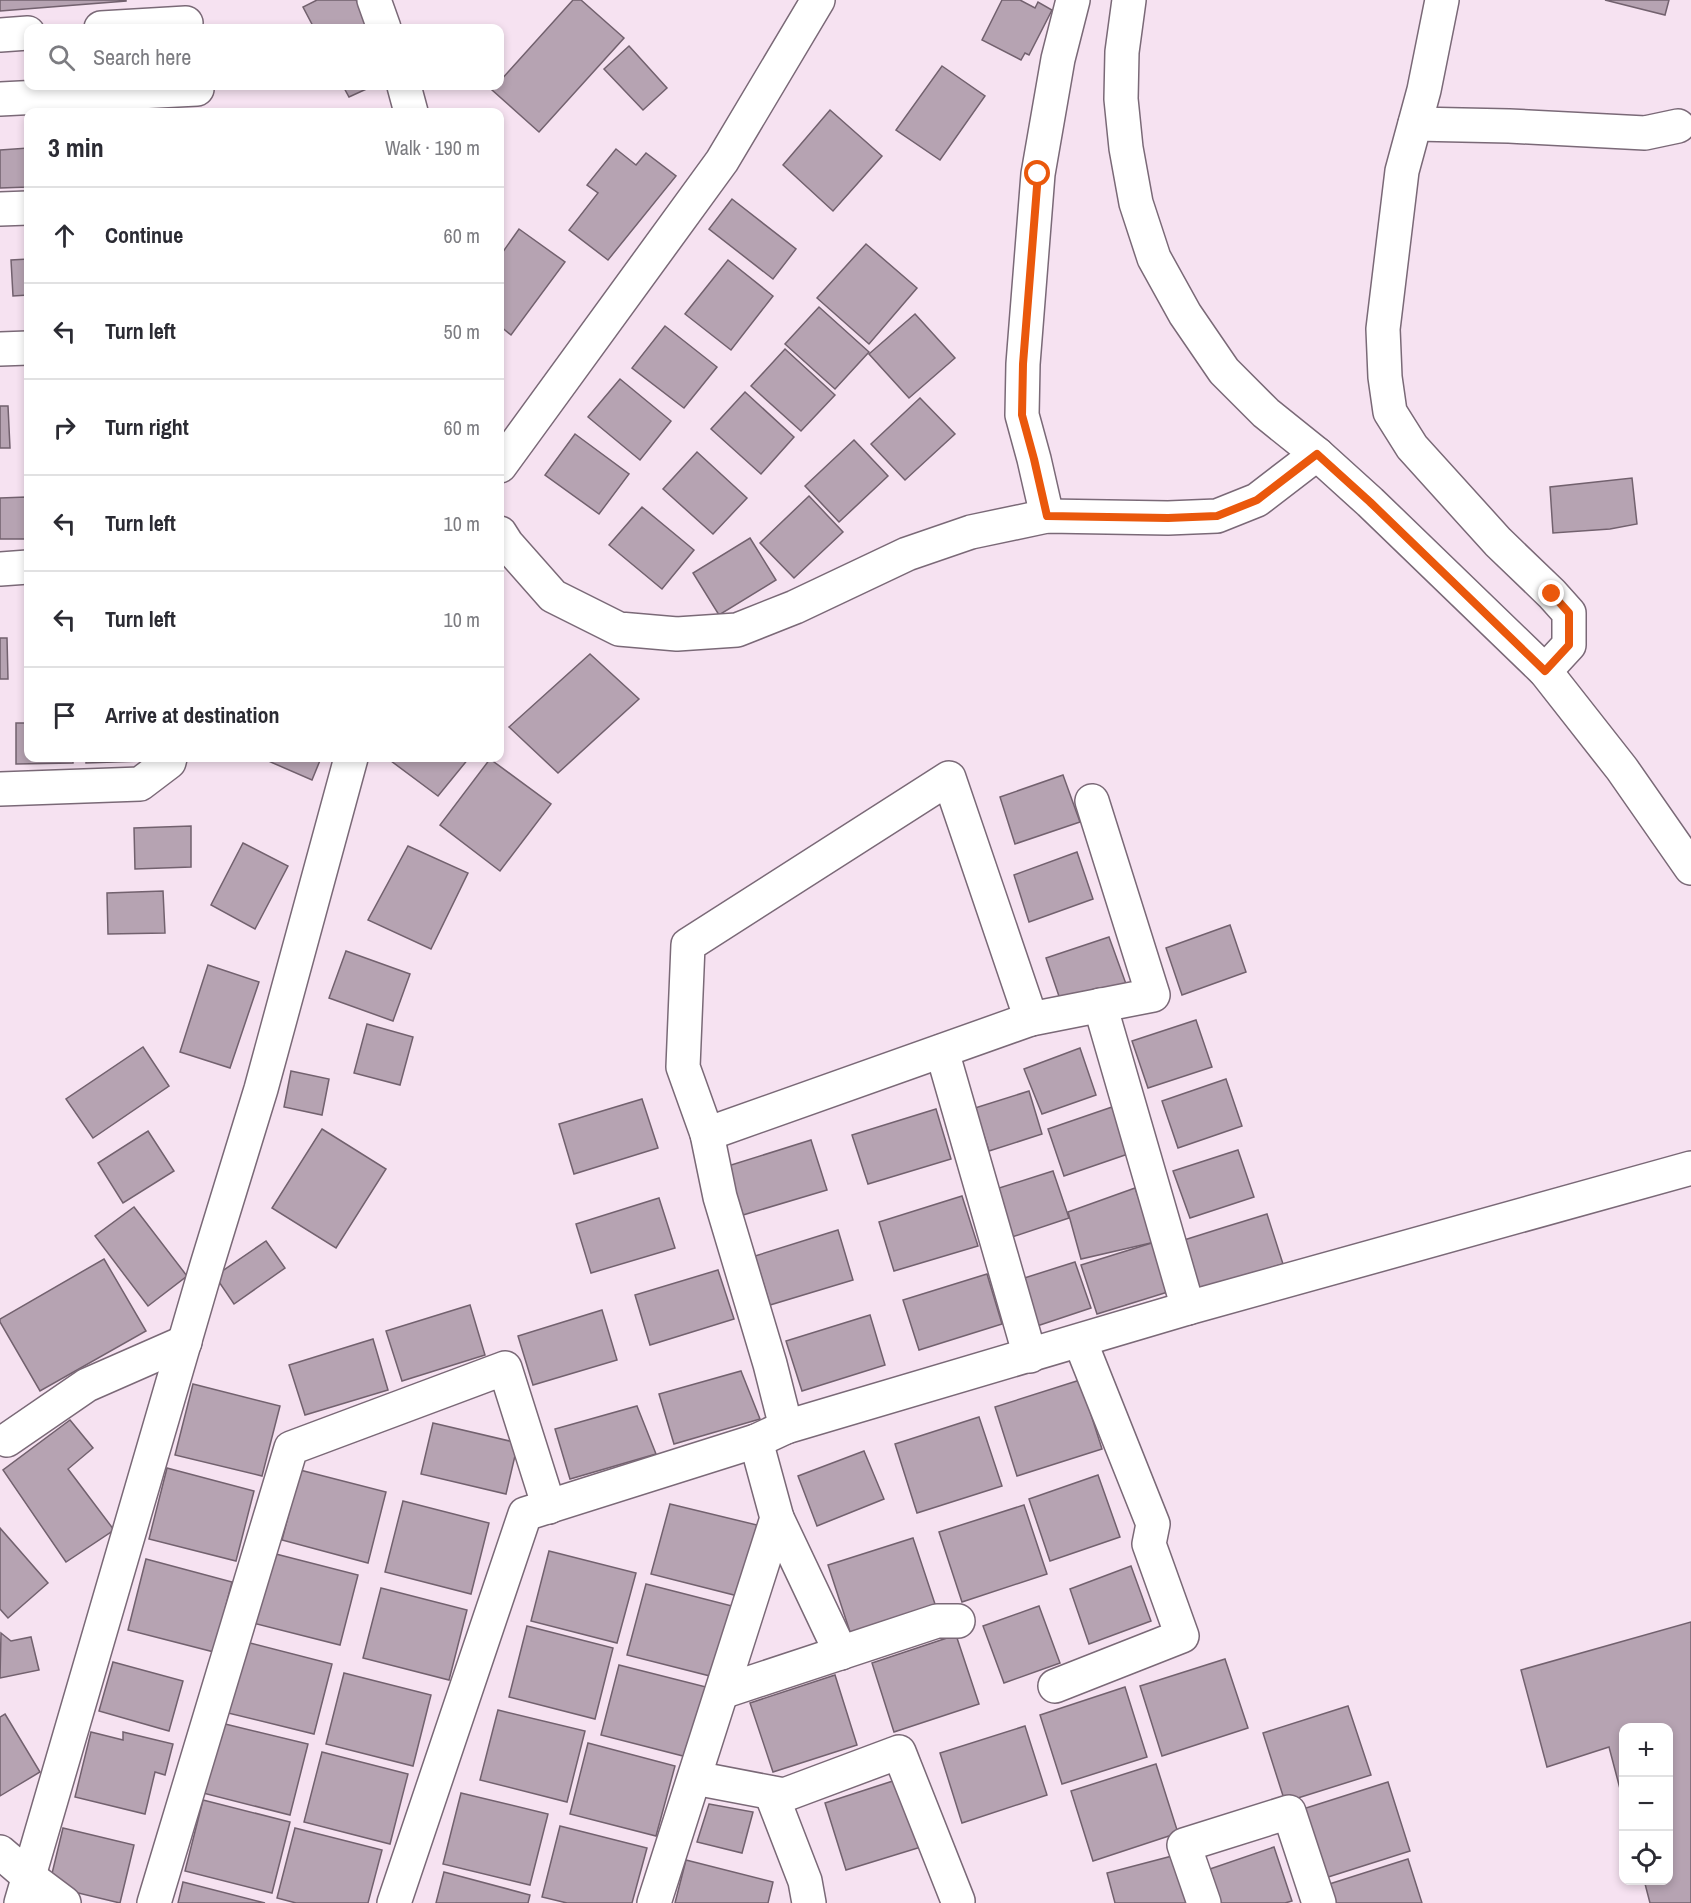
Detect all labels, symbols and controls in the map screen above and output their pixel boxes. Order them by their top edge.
search box [24,24,504,90]
icon: search [45,41,78,74]
text: Search here [93,42,191,72]
text: 3 min [48,130,104,165]
text: Walk · 190 m [385,134,480,161]
route start [1024,160,1050,186]
icon: ahead [48,219,81,252]
text: Continue [105,220,183,250]
text: 60 m [444,222,480,249]
icon: left [48,315,81,348]
text: Turn left [105,316,176,346]
text: 50 m [444,318,480,345]
icon: right [48,411,81,444]
text: Turn right [105,412,189,442]
text: 60 m [444,414,480,441]
icon: left [48,507,81,540]
text: Turn left [105,508,176,538]
text: 10 m [444,510,480,537]
route end [1538,580,1564,606]
icon: left [48,603,81,636]
text: Turn left [105,604,176,634]
text: 10 m [444,606,480,633]
icon: arrive [48,699,81,732]
text: Arrive at destination [105,700,279,730]
map controls [1619,1723,1673,1885]
button: + [1619,1723,1673,1777]
button: − [1619,1777,1673,1831]
button: locate [1619,1831,1673,1885]

